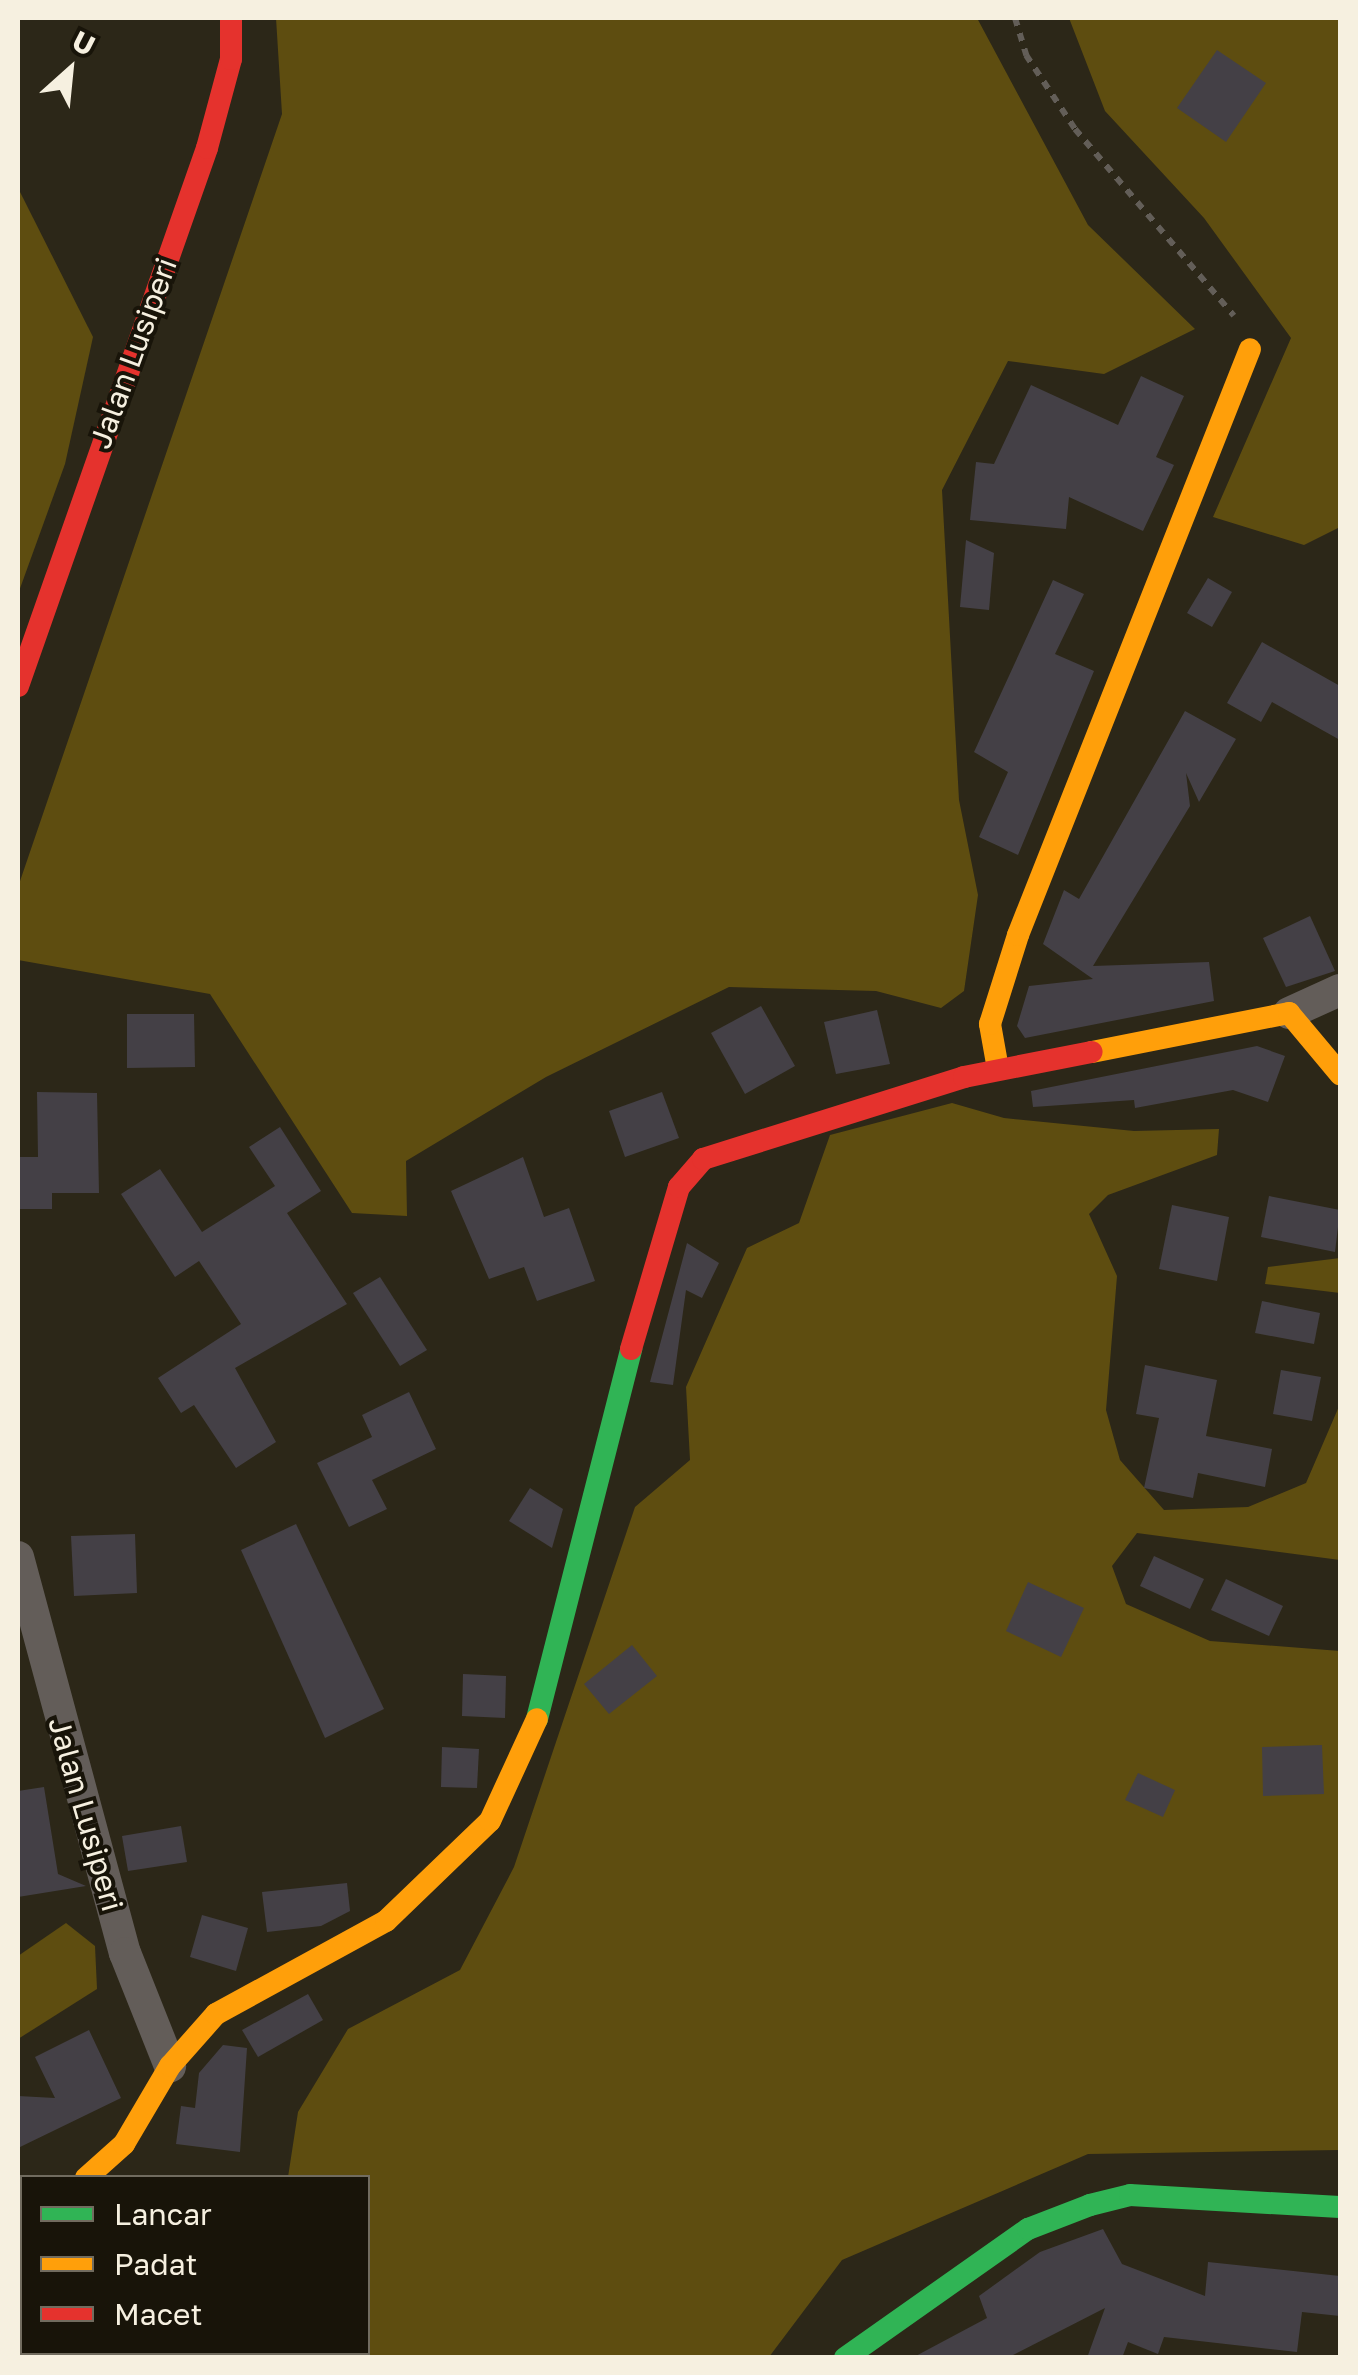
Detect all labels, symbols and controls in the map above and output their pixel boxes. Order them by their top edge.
north arrow [20,20,120,120]
text: U [67,23,100,62]
street label: Jalan Lusiperi [82,253,184,453]
street label: Jalan Lusiperi [41,1713,131,1915]
legend [20,2175,370,2355]
text: Lancar [114,2196,212,2232]
text: Padat [114,2246,197,2282]
text: Macet [114,2296,203,2332]

